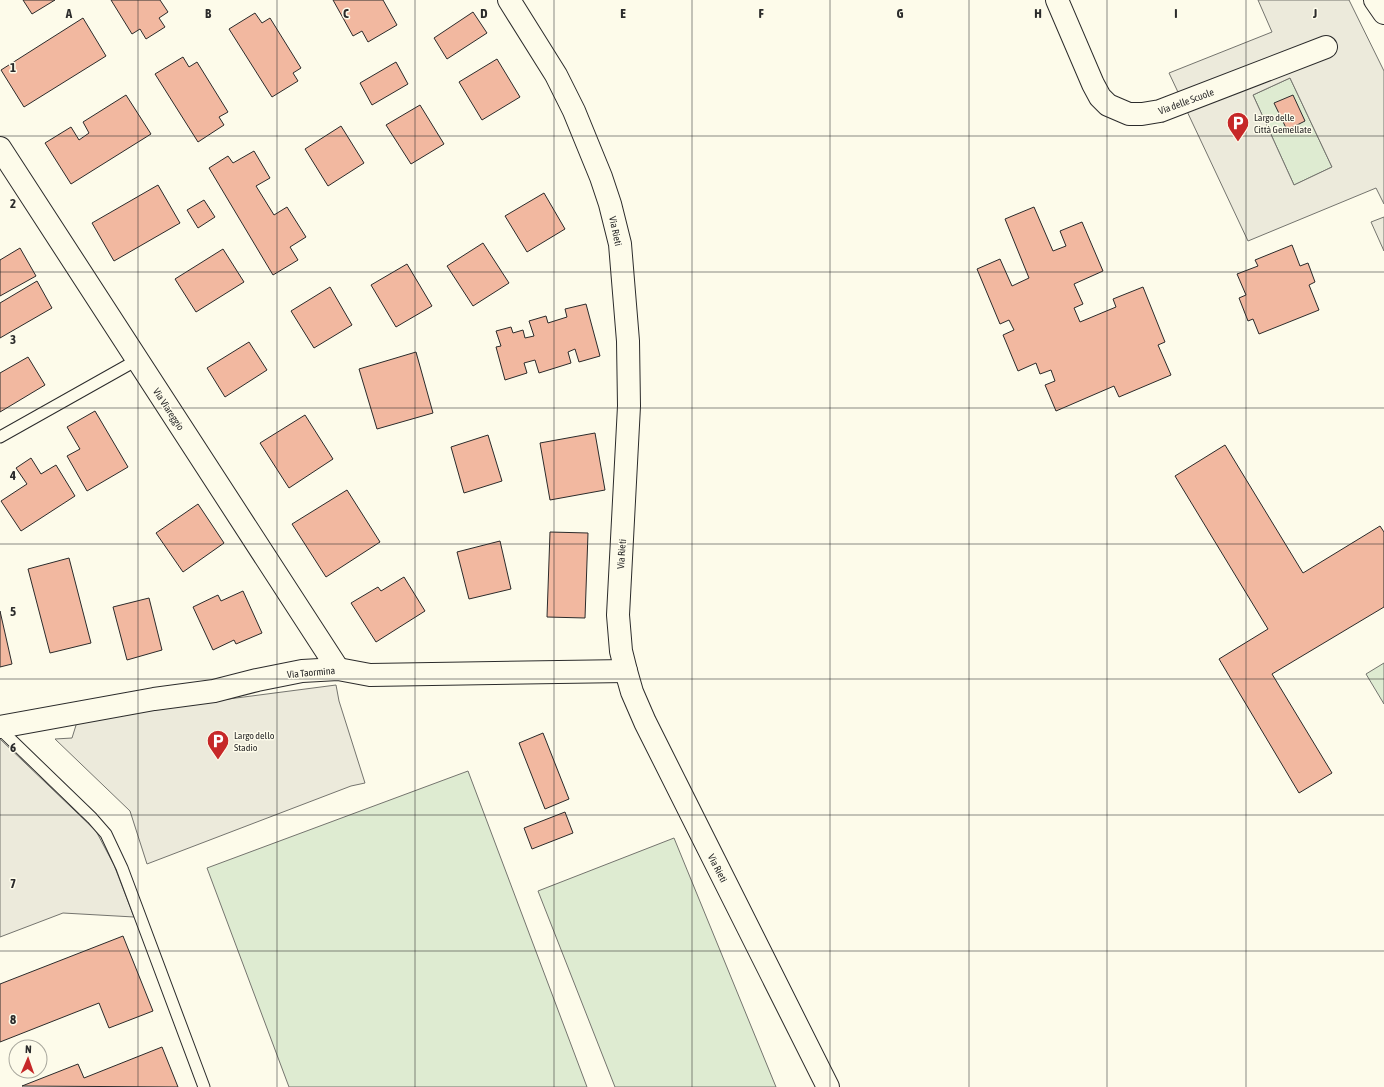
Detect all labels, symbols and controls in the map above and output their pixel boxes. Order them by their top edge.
text: A [65,6,73,21]
text: B [205,6,212,21]
text: C [343,6,349,21]
text: D [480,6,488,21]
text: E [620,6,626,21]
text: F [758,6,764,21]
text: G [897,6,904,21]
text: H [1034,6,1042,21]
text: I [1174,6,1178,21]
text: J [1312,6,1317,21]
text: 1 [10,60,16,75]
street label: Via delle Scuole [1157,86,1216,117]
parking icon: Largo delle Città Gemellate [1225,110,1251,143]
place label: Largo delle Città Gemellate [1254,112,1312,135]
text: 2 [10,196,16,211]
street label: Via Rieti [607,215,624,247]
text: 3 [10,332,16,347]
street label: Via Viareggio [151,386,186,433]
text: 4 [9,468,16,483]
street label: Via Rieti [615,539,628,570]
text: 5 [10,604,16,619]
street label: Via Taormina [287,665,336,680]
parking icon: Largo dello Stadio [205,728,231,761]
place label: Largo dello Stadio [234,730,275,753]
text: 6 [10,740,16,755]
street label: Via Rieti [706,852,729,884]
text: 7 [10,876,16,891]
text: 8 [10,1012,16,1027]
north arrow [8,1039,48,1079]
text: N [25,1043,32,1055]

